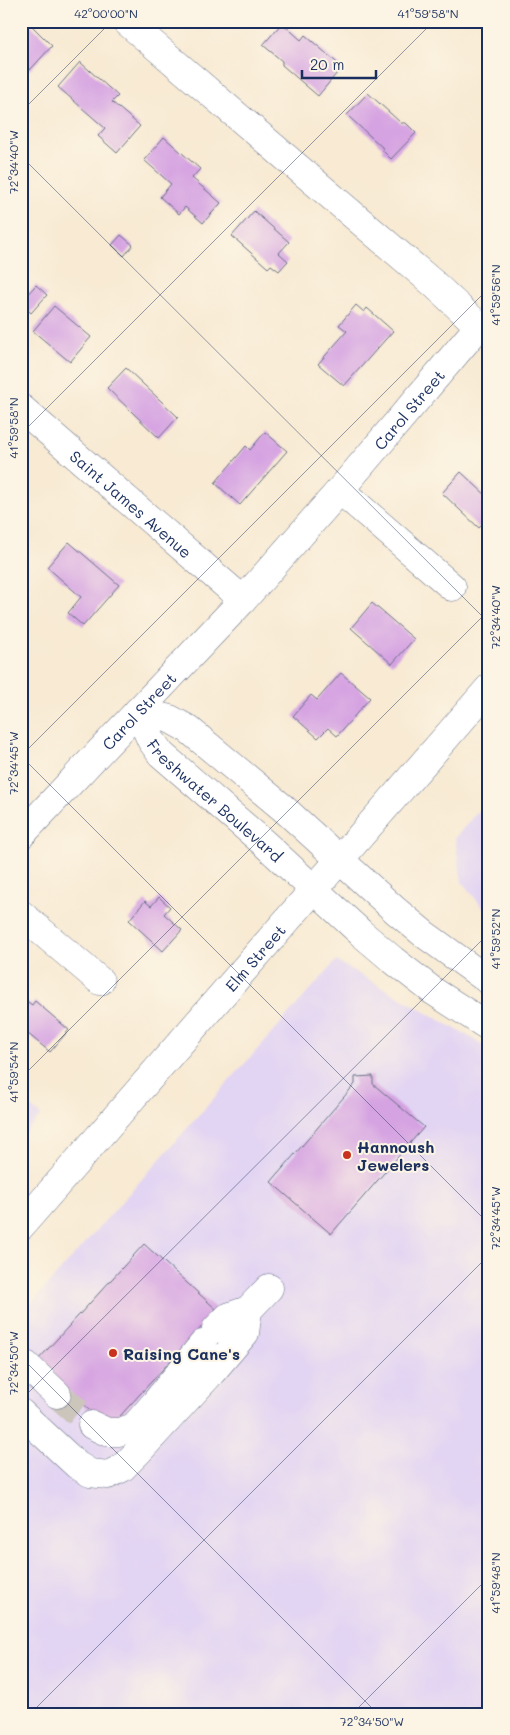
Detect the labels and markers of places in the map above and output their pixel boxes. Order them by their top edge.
place label: Hannoush Jewelers [357,1136,434,1175]
marker: Hannoush Jewelers [341,1149,353,1161]
place label: Raising Cane's [123,1343,240,1364]
marker: Raising Cane's [107,1347,119,1359]

